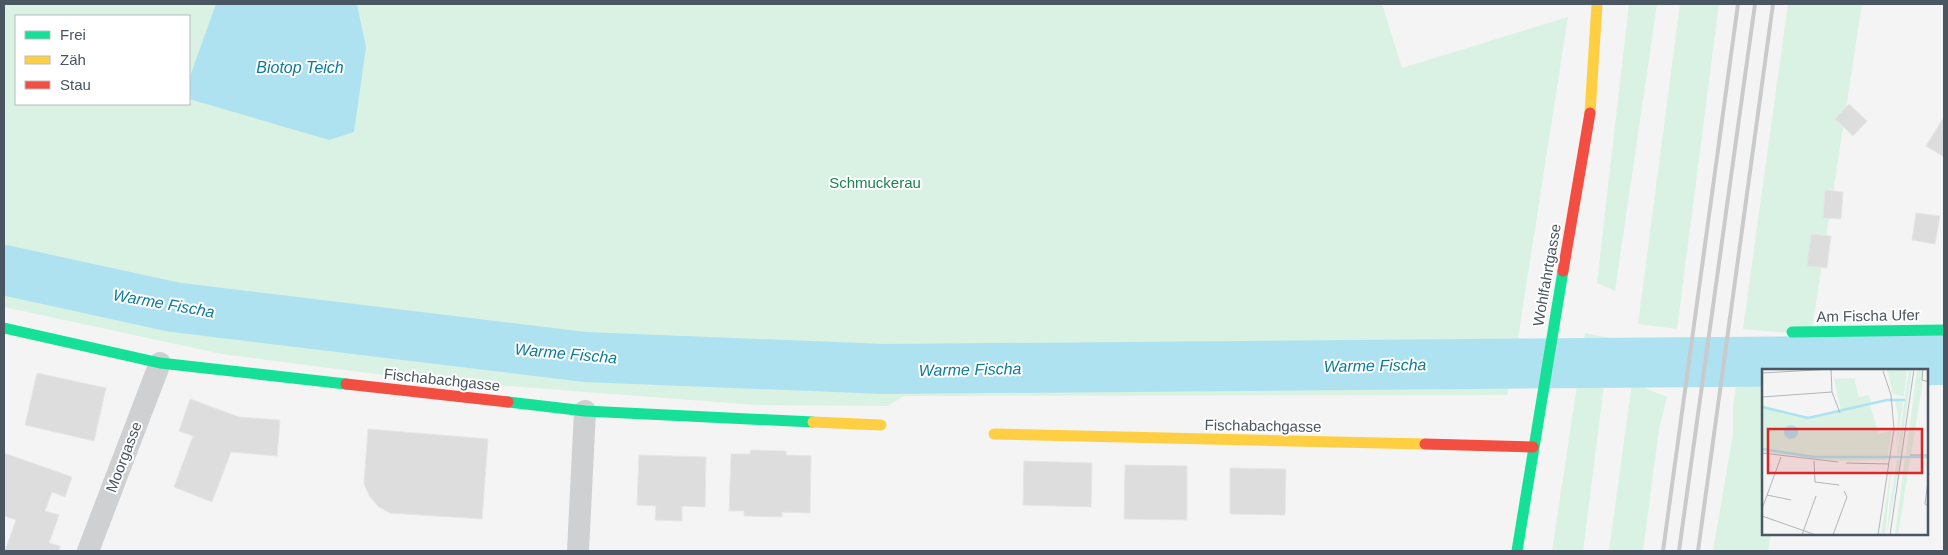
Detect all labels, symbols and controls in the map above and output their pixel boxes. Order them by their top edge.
legend [15,15,190,105]
text: Frei [60,26,86,43]
text: Zäh [60,51,86,68]
water label: Biotop Teich [256,59,344,76]
text: Stau [60,76,91,93]
park label: Schmuckerau [829,174,921,191]
street label: Wohlfahrtgasse [1529,222,1564,328]
water label: Warme Fischa [112,286,216,321]
street label: Am Fischa Ufer [1816,306,1920,325]
water label: Warme Fischa [514,341,618,366]
water label: Warme Fischa [1323,356,1427,375]
water label: Warme Fischa [918,360,1022,379]
street label: Fischabachgasse [383,365,501,394]
inset map [1762,369,1928,535]
street label: Fischabachgasse [1205,416,1322,435]
street label: Moorgasse [102,419,145,495]

